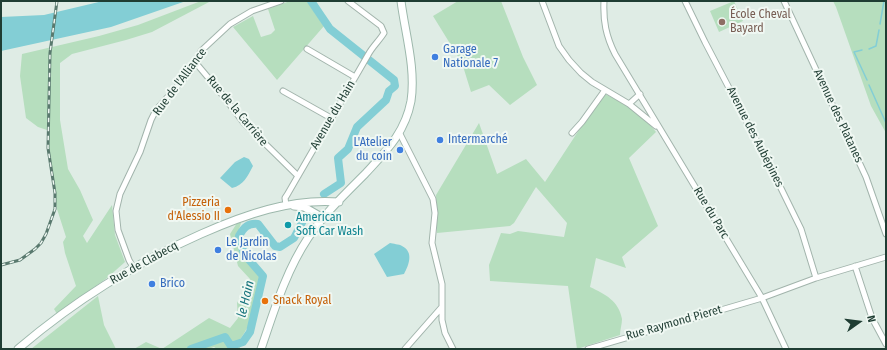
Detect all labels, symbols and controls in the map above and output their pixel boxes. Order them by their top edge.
place label: École Cheval Bayard [730,8,791,36]
marker: École Cheval Bayard [717,17,727,27]
place label: Garage Nationale 7 [443,43,498,71]
street label: Rue de l'Alliance [150,46,210,118]
marker: Garage Nationale 7 [430,52,440,62]
street label: Avenue des Platanes [810,67,866,165]
street label: Rue de la Carrière [203,73,271,149]
street label: Avenue du Hain [308,78,358,152]
street label: Avenue des Aubépines [723,84,787,190]
place label: Intermarché [448,133,508,147]
marker: Intermarché [435,135,445,145]
place label: L'Atelier du coin [354,136,392,164]
marker: L'Atelier du coin [395,145,405,155]
street label: Rue du Parc [690,185,732,241]
place label: Pizzeria d'Alessio II [168,196,220,224]
marker: Pizzeria d'Alessio II [223,205,233,215]
place label: American Soft Car Wash [296,211,363,239]
marker: American Soft Car Wash [283,220,293,230]
place label: Le Jardin de Nicolas [226,236,277,264]
street label: Rue de Clabecq [108,238,180,288]
marker: Le Jardin de Nicolas [213,245,223,255]
place label: Brico [160,277,185,291]
marker: Brico [147,279,157,289]
water label: le Hain [234,279,258,319]
place label: Snack Royal [273,294,331,308]
marker: Snack Royal [260,296,270,306]
street label: Rue Raymond Pieret [624,302,724,344]
north arrow [839,302,879,342]
text: N [864,314,878,324]

